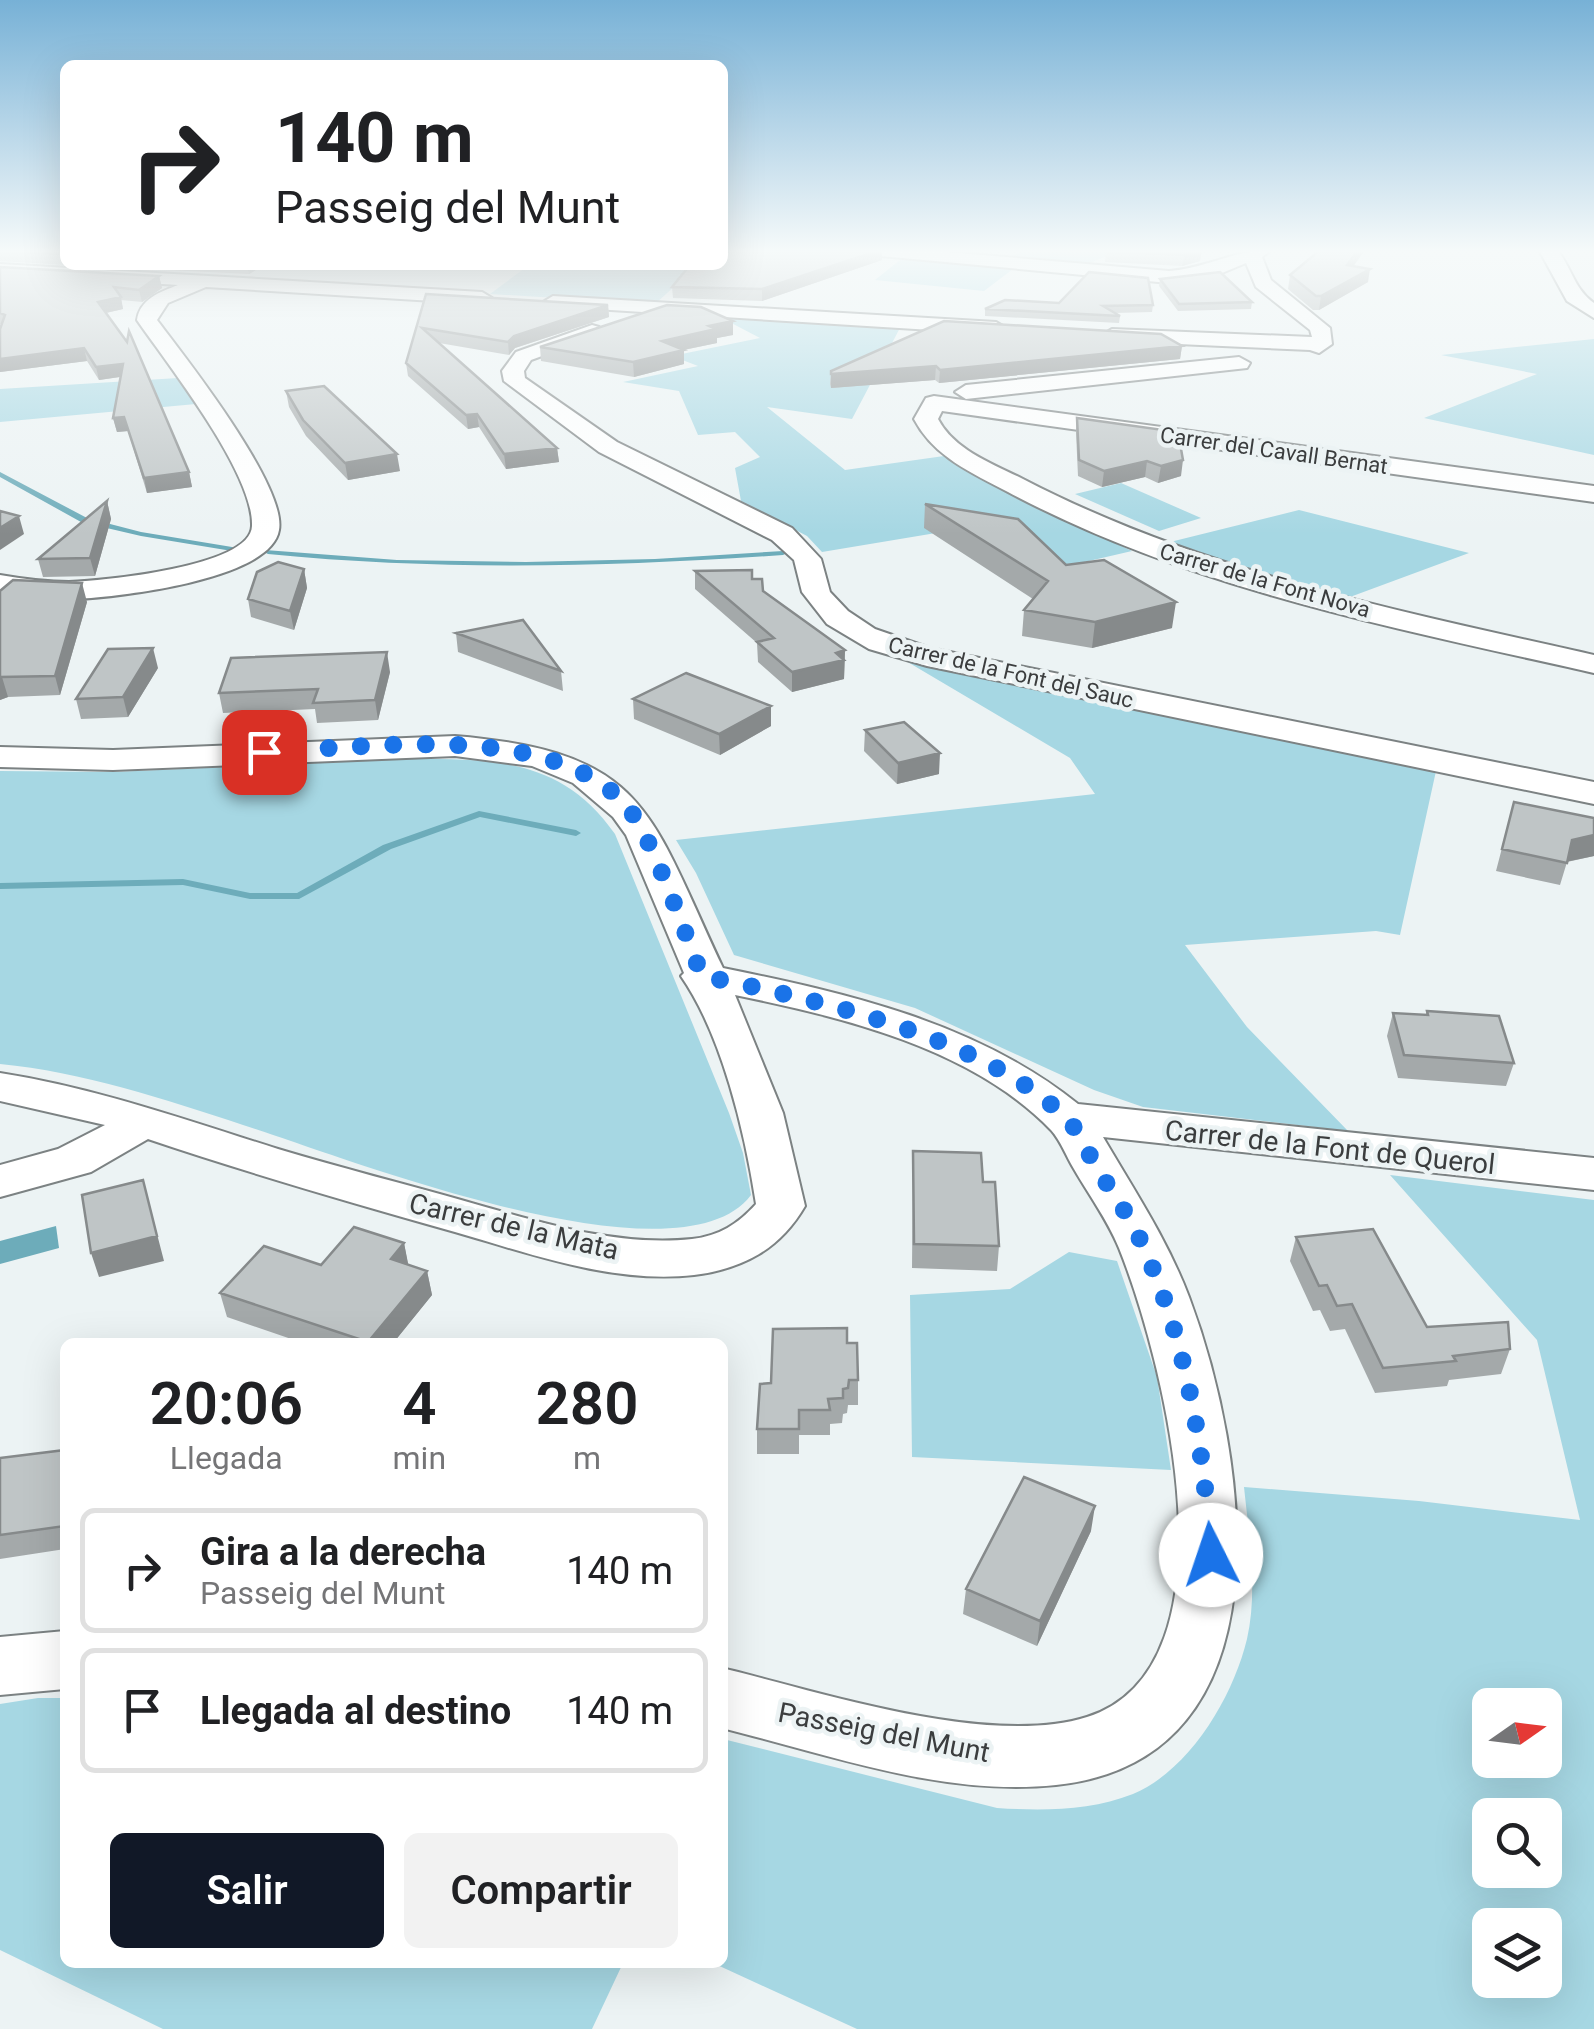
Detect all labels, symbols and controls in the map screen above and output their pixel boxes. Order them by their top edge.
text: 140 m [275,97,474,179]
icon: right [110,100,240,230]
text: Passeig del Munt [275,181,620,234]
street label: Carrer del Cavall Bernat [1159,422,1389,479]
street label: Carrer de la Font Nova [1157,538,1373,622]
street label: Carrer de la Font del Sauc [886,632,1136,713]
pin [222,710,307,795]
icon: arrive [237,725,292,780]
street label: Carrer de la Font de Querol [1163,1114,1497,1181]
street label: Carrer de la Mata [406,1186,622,1267]
text: 20:06 [150,1368,303,1439]
text: 4 [402,1368,436,1439]
text: 280 [536,1368,638,1439]
text: Llegada [170,1439,283,1477]
text: min [393,1439,446,1477]
text: m [573,1439,601,1477]
position arrow [1159,1503,1263,1607]
text: Gira a la derecha [200,1530,486,1574]
icon: right [115,1543,170,1598]
text: 140 m [566,1549,673,1593]
text: Passeig del Munt [200,1574,446,1612]
icon: arrive [115,1683,170,1738]
north arrow [1472,1688,1562,1778]
map controls [1472,1688,1562,1998]
text: Llegada al destino [200,1689,511,1733]
text: 140 m [566,1689,673,1733]
street label: Passeig del Munt [775,1696,993,1769]
button: search [1472,1798,1562,1888]
button: Salir [110,1833,384,1948]
button: Compartir [404,1833,678,1948]
button: layers [1472,1908,1562,1998]

